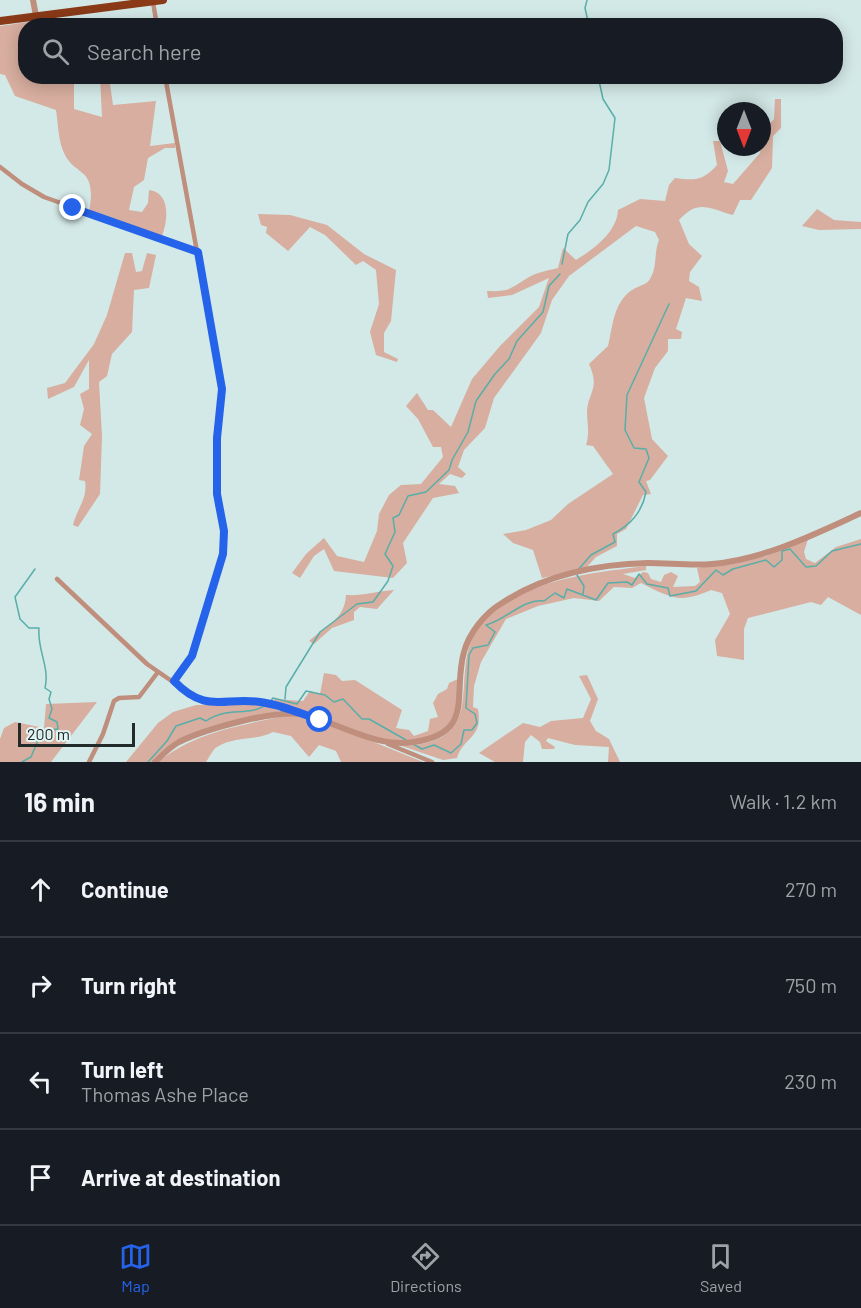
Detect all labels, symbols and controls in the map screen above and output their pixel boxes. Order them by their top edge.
search box [18,18,843,84]
icon: search [39,35,72,68]
text: Search here [87,38,201,64]
north arrow [717,102,771,156]
route end [59,194,85,220]
route start [306,706,332,732]
scale bar [18,720,135,748]
text: 200 m [27,724,70,743]
text: 16 min [24,786,95,817]
text: Walk · 1.2 km [730,789,837,813]
icon: ahead [24,873,57,906]
text: Continue [81,876,169,902]
text: 270 m [785,877,837,901]
icon: right [24,969,57,1002]
text: Turn right [81,972,176,998]
text: 750 m [785,973,837,997]
text: Turn left [81,1056,164,1082]
icon: left [24,1065,57,1098]
text: 230 m [784,1069,837,1093]
text: Thomas Ashe Place [81,1082,249,1106]
icon: arrive [24,1161,57,1194]
text: Arrive at destination [81,1164,280,1190]
tab: Map [119,1240,152,1295]
tab: Directions [390,1240,462,1295]
tab: Saved [700,1240,742,1295]

